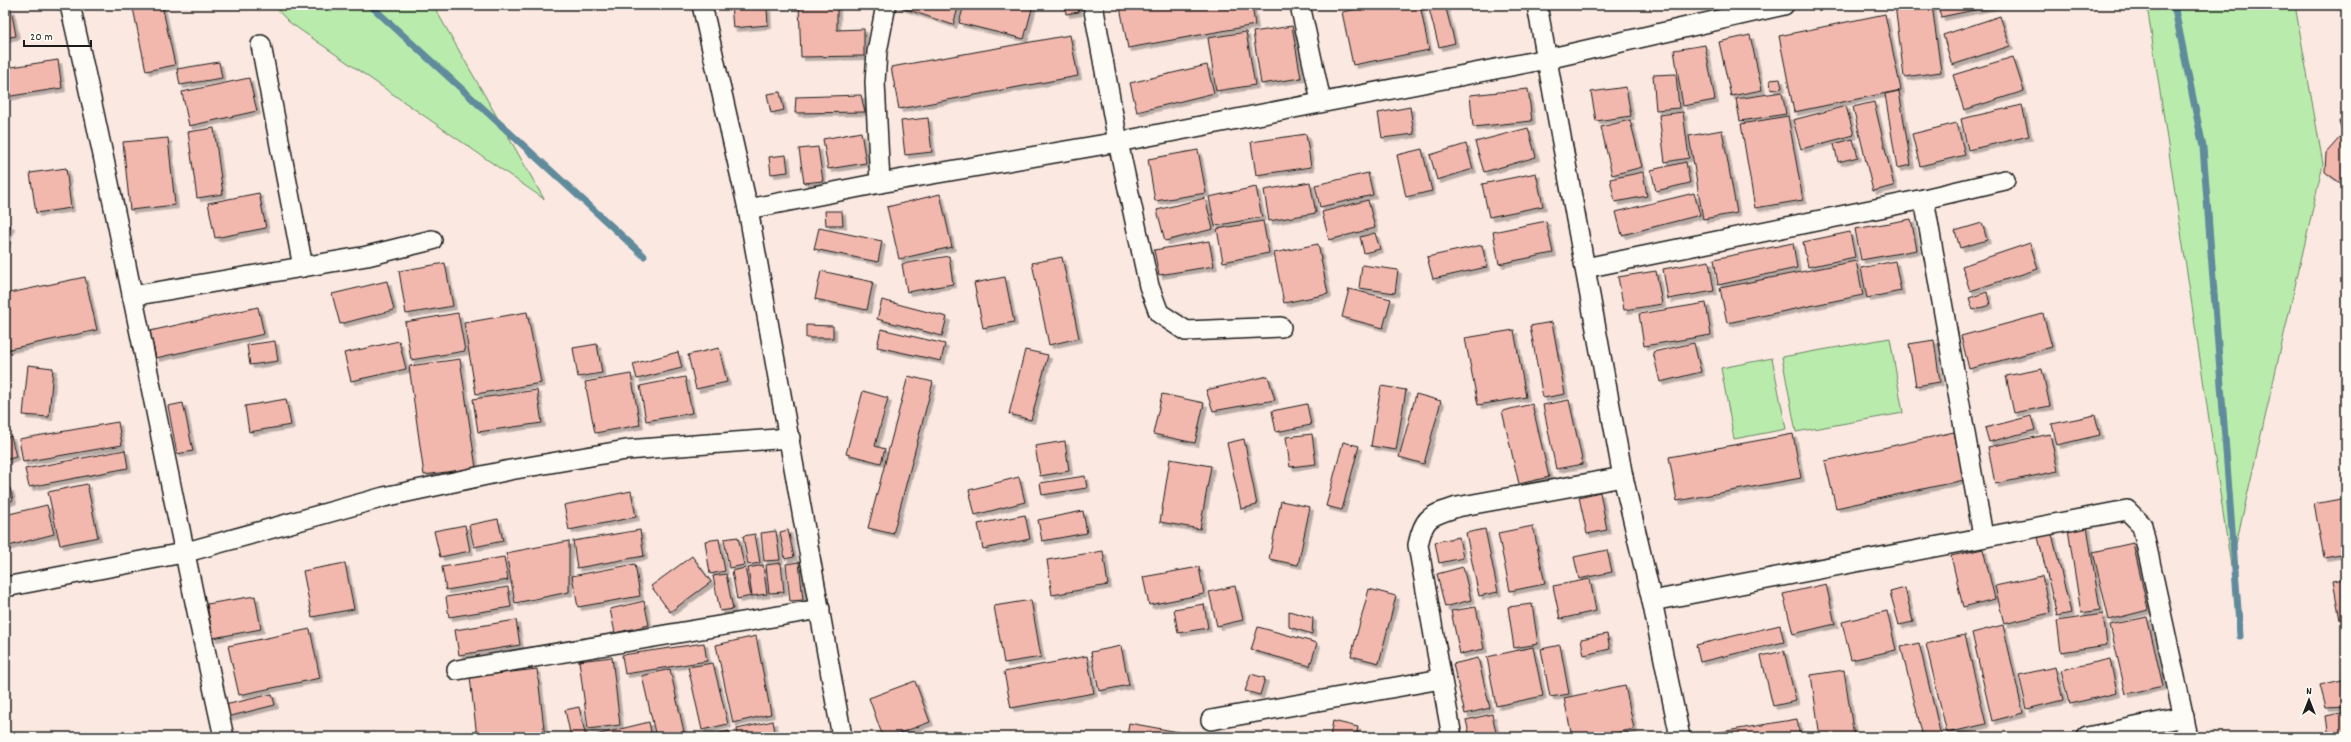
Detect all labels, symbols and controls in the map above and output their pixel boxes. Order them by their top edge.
scale bar [24,22,91,48]
text: 20 m [30,29,53,46]
north arrow [2289,680,2329,720]
text: N [2306,684,2312,700]

